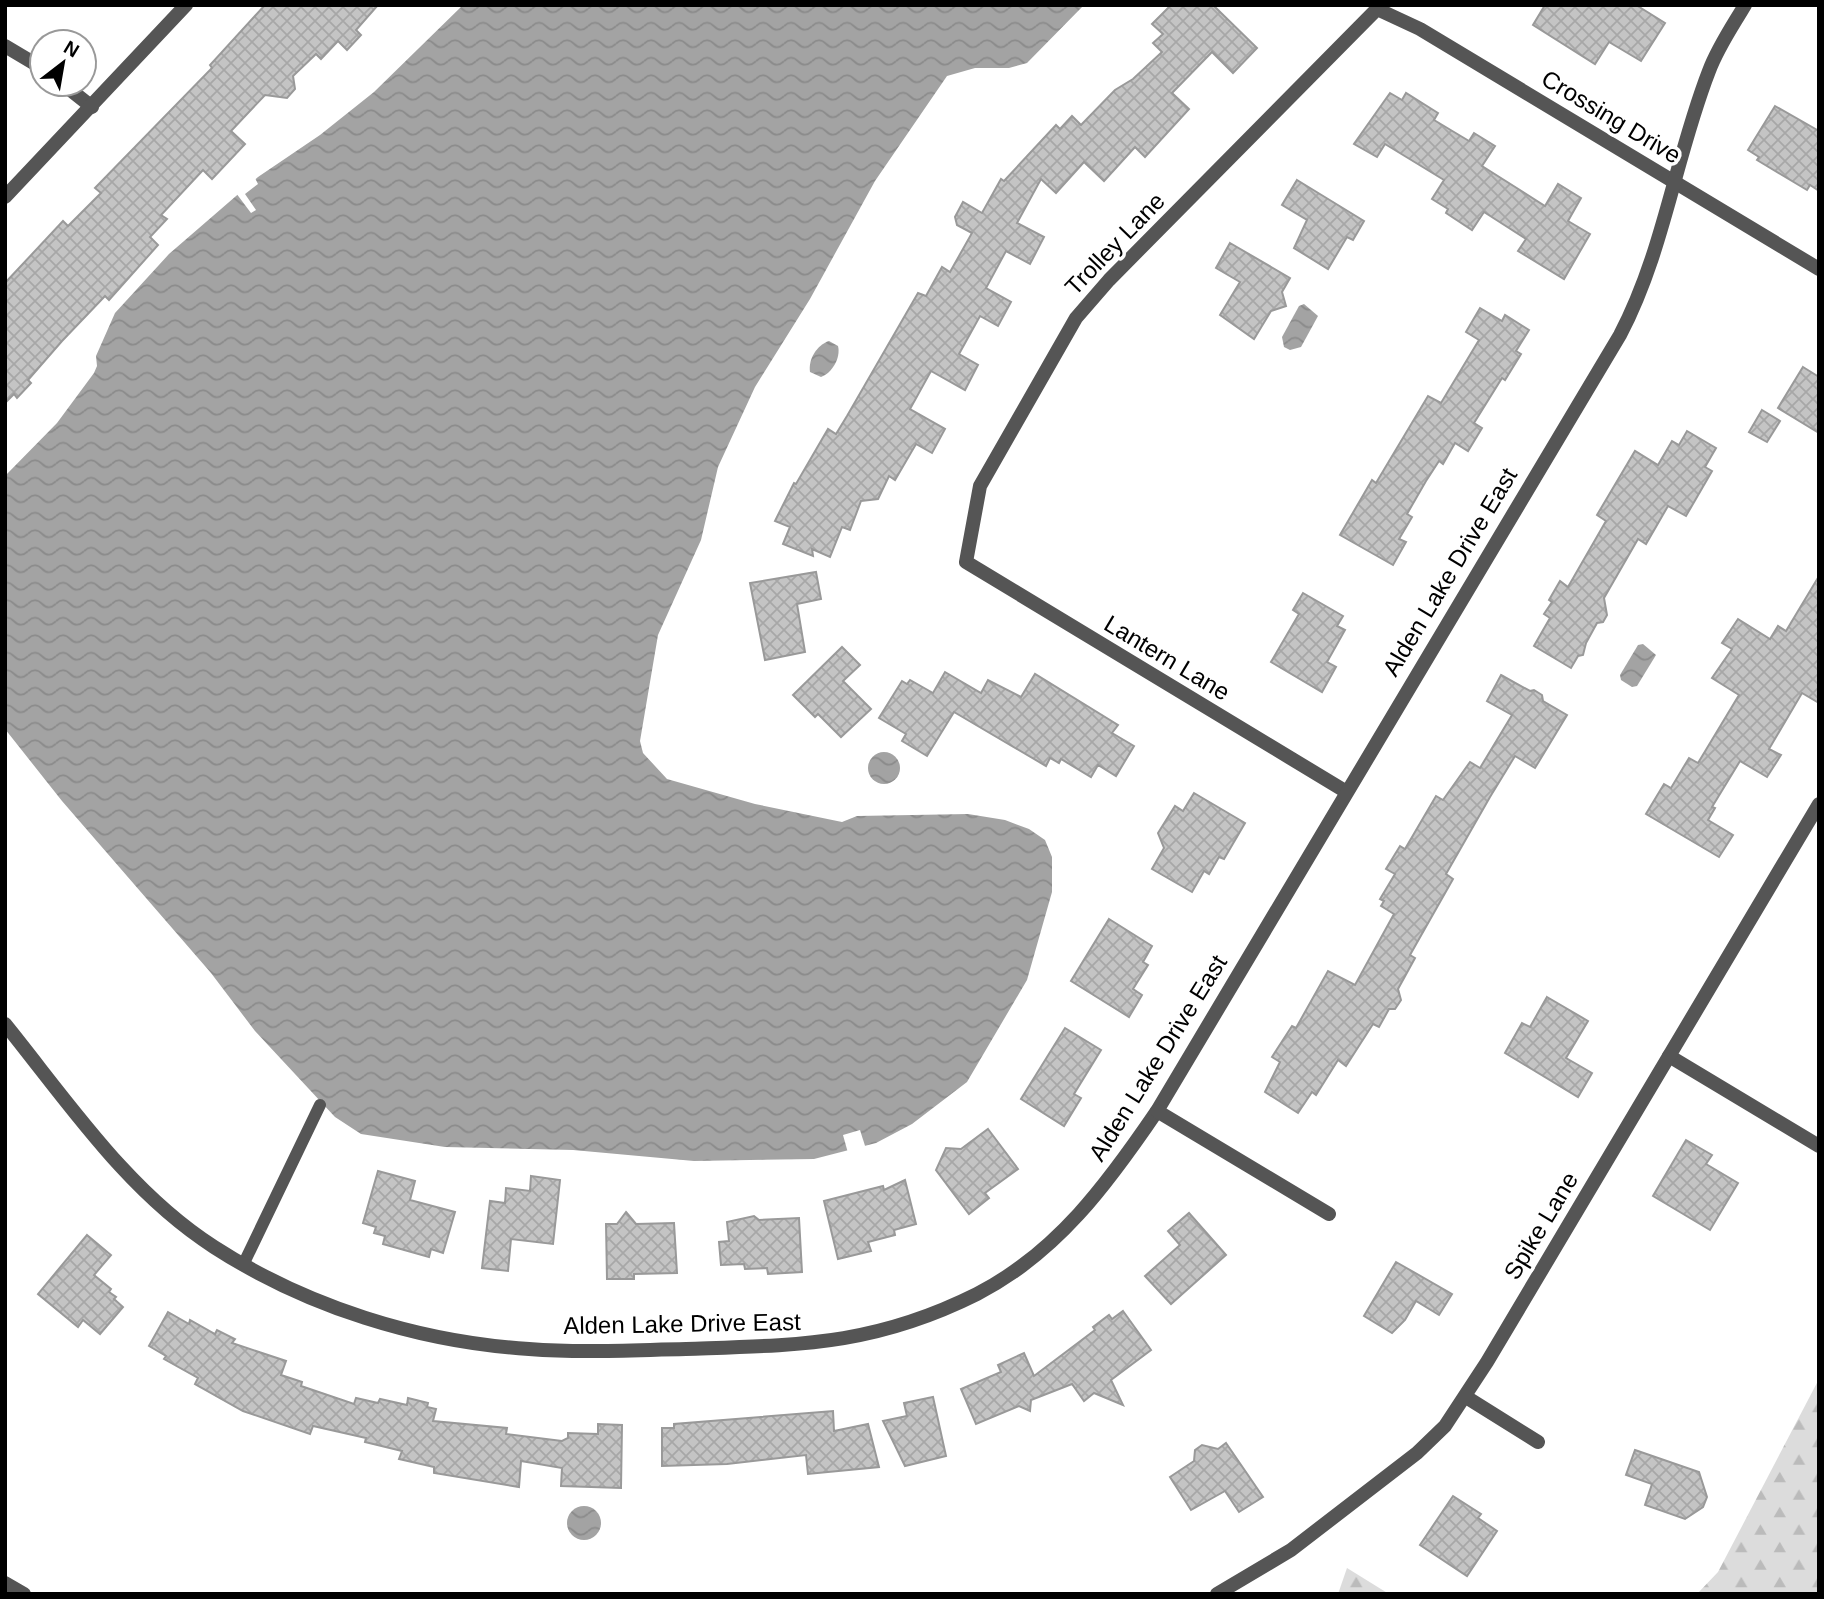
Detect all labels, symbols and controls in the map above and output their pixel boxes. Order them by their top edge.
north arrow [28,28,98,98]
text: N [60,36,83,61]
street label: Crossing Drive [1537,64,1686,169]
street label: Trolley Lane [1059,187,1170,300]
street label: Alden Lake Drive East [1377,463,1522,680]
street label: Lantern Lane [1100,610,1235,706]
street label: Alden Lake Drive East [1083,950,1232,1166]
street label: Spike Lane [1498,1167,1583,1284]
street label: Alden Lake Drive East [563,1308,801,1339]

